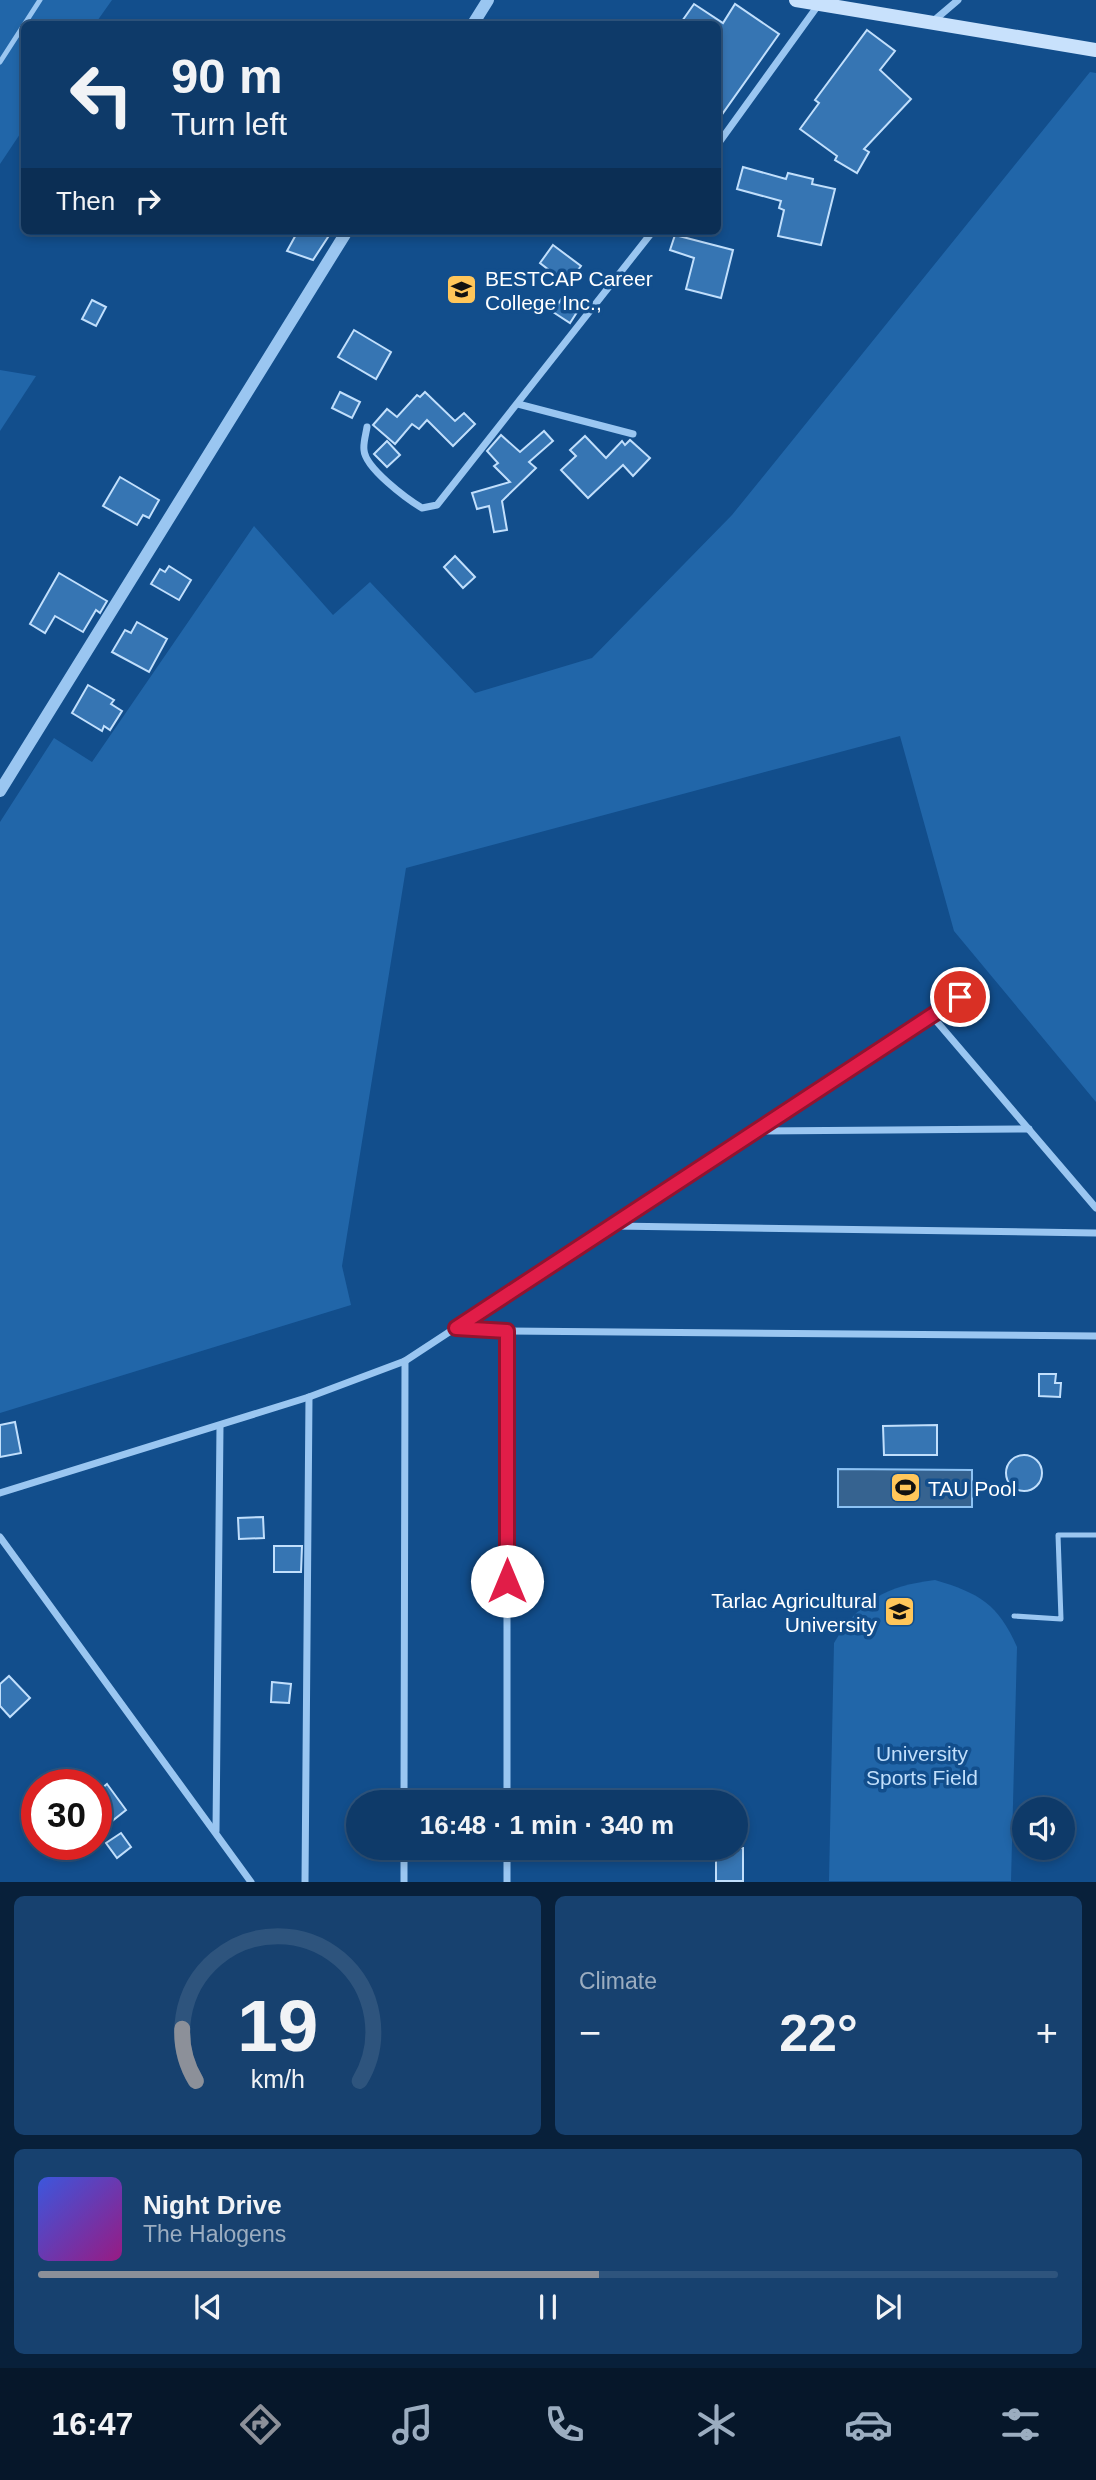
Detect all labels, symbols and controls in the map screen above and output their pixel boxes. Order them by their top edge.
icon: left [56,49,147,140]
text: 90 m [171,49,283,103]
text: Turn left [171,106,287,142]
icon: right [129,182,167,220]
text: Then [56,186,115,216]
place label: BESTCAP Career College Inc., [485,267,653,314]
school or university icon: BESTCAP Career College Inc., [445,273,479,307]
pin [930,967,990,1027]
icon: arrive [941,978,979,1016]
sports icon: TAU Pool [888,1471,922,1505]
place label: TAU Pool [928,1477,1016,1500]
position arrow [470,1544,544,1618]
place label: Tarlac Agricultural University [711,1589,877,1636]
school or university icon: Tarlac Agricultural University [883,1595,917,1629]
park label: University Sports Field [866,1742,978,1789]
speed limit sign: 30 [21,1769,112,1860]
map controls [1012,1797,1075,1860]
button: sound [1012,1797,1075,1860]
text: 16:48 · 1 min · 340 m [420,1810,674,1840]
text: Climate [579,1968,657,1994]
text: 19 [237,1986,318,2067]
text: 22° [779,2004,858,2062]
text: − [579,2012,601,2054]
text: + [1036,2012,1058,2054]
text: km/h [250,2065,305,2093]
text: Night Drive [143,2190,282,2220]
text: The Halogens [143,2221,286,2247]
icon: previous [189,2288,227,2326]
icon: pause [529,2288,567,2326]
icon: next [869,2288,907,2326]
icon: directions [236,2400,285,2449]
icon: music [388,2400,437,2449]
icon: phone [540,2400,589,2449]
icon: climate [692,2400,741,2449]
icon: car [844,2400,893,2449]
icon: filters [996,2400,1045,2449]
text: 16:47 [51,2406,133,2442]

